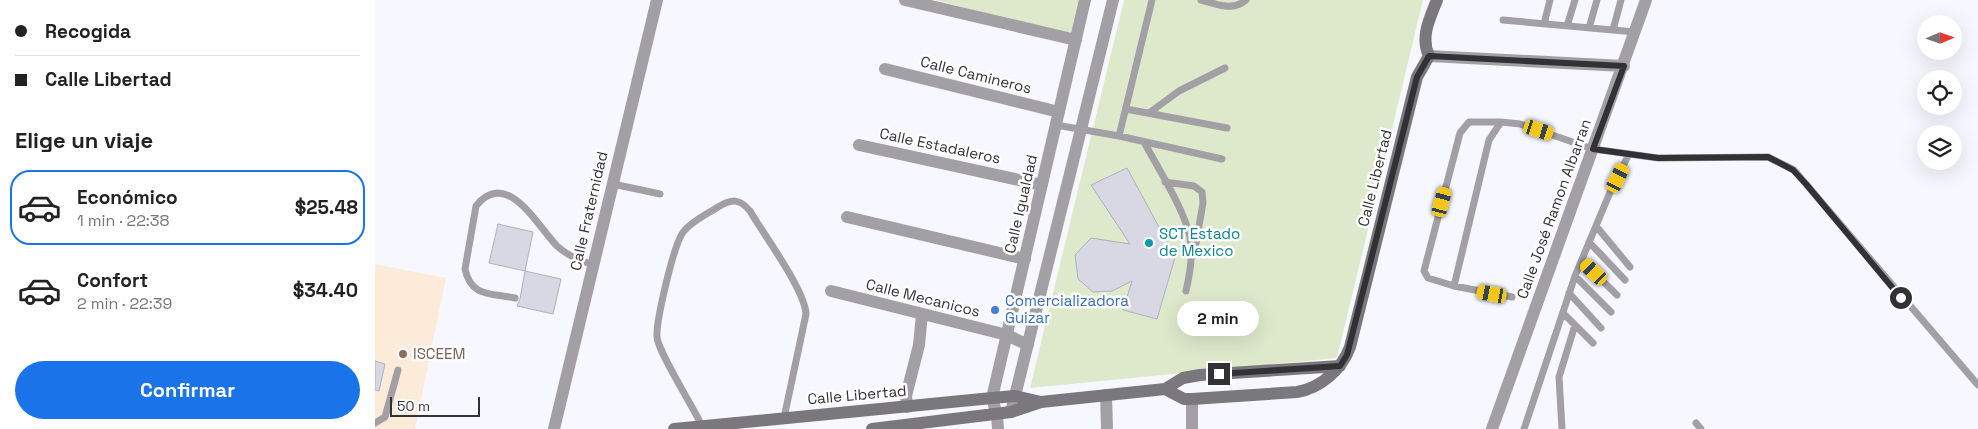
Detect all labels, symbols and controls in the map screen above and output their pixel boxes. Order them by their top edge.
north arrow [1917,15,1963,60]
map controls [1917,15,1962,170]
text: Recogida [45,19,131,44]
street label: Calle Camineros [919,52,1034,98]
text: Calle Libertad [45,67,172,92]
button: locate [1917,70,1962,115]
street label: Calle José Ramon Albarran [1512,116,1595,301]
car [1522,118,1555,142]
street label: Calle Estadaleros [878,123,1002,168]
button: layers [1917,125,1962,170]
text: Elige un viaje [15,126,153,154]
street label: Calle Libertad [1353,127,1396,228]
street label: Calle Fraternidad [566,149,611,272]
street label: Calle Igualdad [1000,153,1041,255]
car [1604,161,1631,195]
icon: car [17,185,62,230]
text: Económico [77,185,178,210]
car [1430,186,1453,218]
text: $25.48 [295,195,358,220]
text: 1 min · 22:38 [77,210,169,231]
place label: SCT Estado de Mexico [1159,224,1240,260]
marker: SCT Estado de Mexico [1143,237,1155,249]
car [1577,256,1610,288]
icon: car [17,268,62,313]
text: Confort [77,268,148,293]
street label: Calle Mecanicos [864,274,982,321]
text: $34.40 [293,278,358,303]
car [1475,284,1508,304]
route start [1890,287,1912,309]
place label: Comercializadora Guizar [1005,291,1129,327]
text: 2 min · 22:39 [77,293,172,314]
callout: 2 min [1178,302,1260,336]
marker: Comercializadora Guizar [989,304,1001,316]
text: 2 min [1197,308,1239,329]
place label: ISCEEM [413,344,465,363]
marker: ISCEEM [397,348,409,360]
button: Confirmar [15,361,360,419]
route end [1208,363,1230,385]
street label: Calle Libertad [807,381,907,408]
scale bar [390,394,480,417]
text: 50 m [397,397,430,415]

